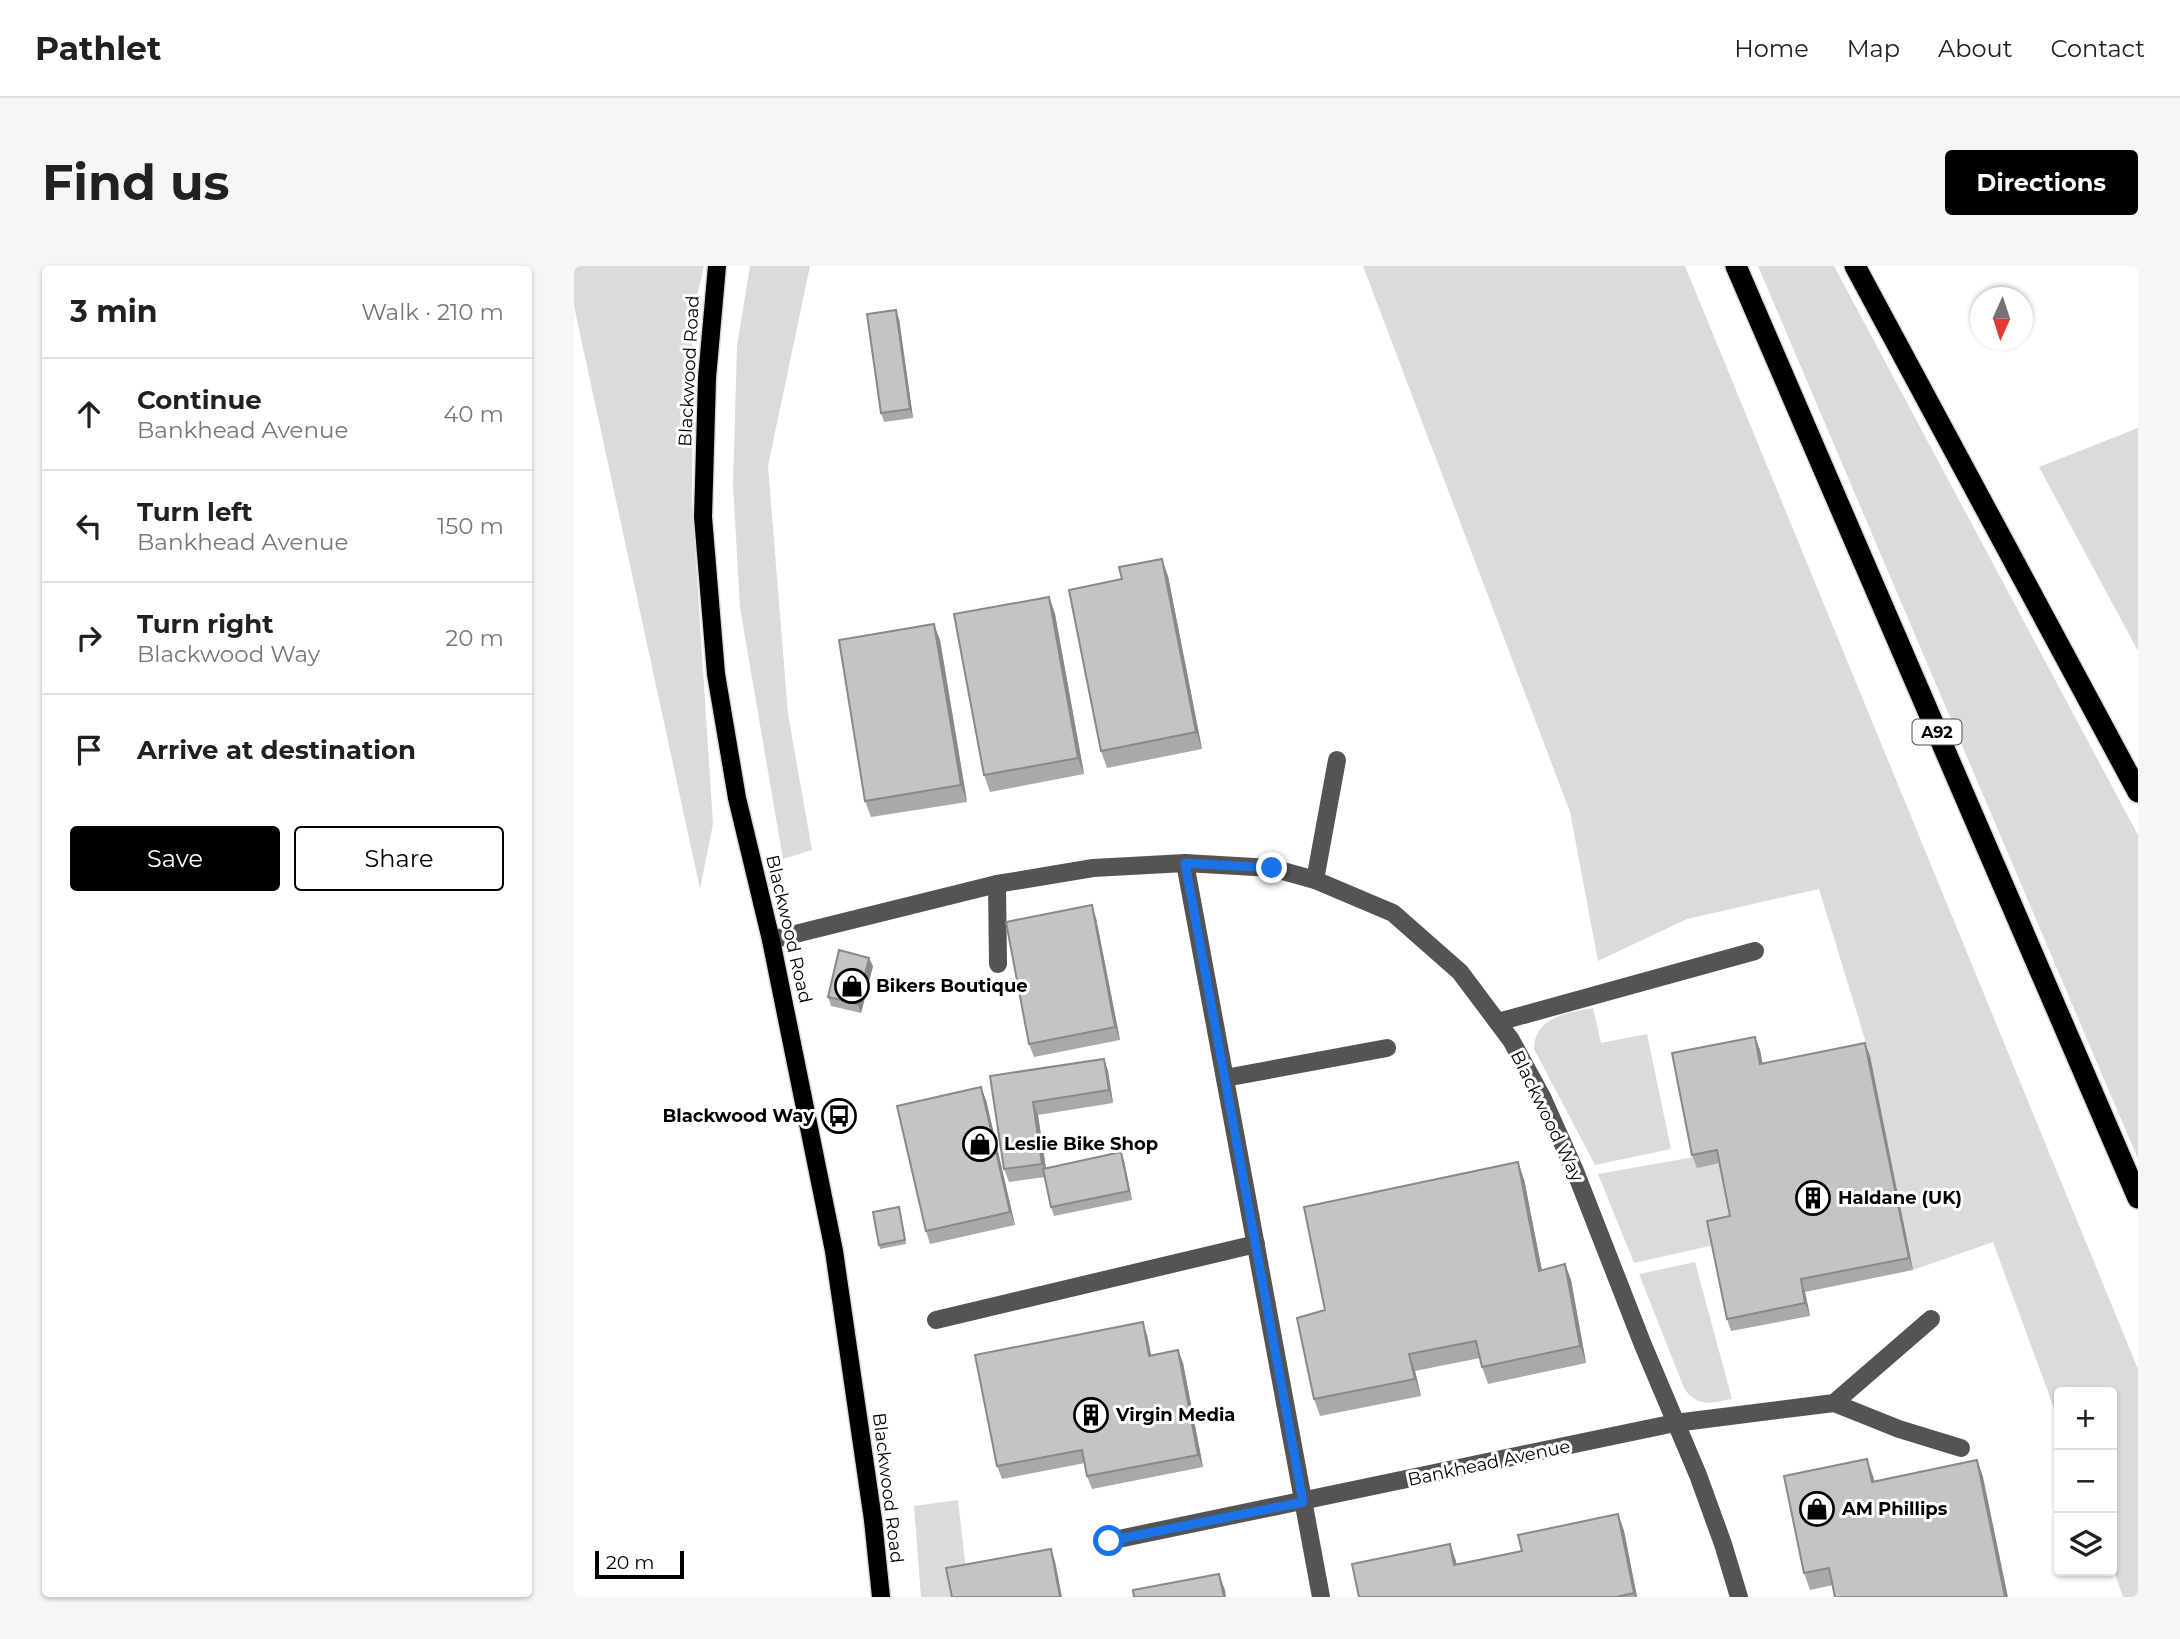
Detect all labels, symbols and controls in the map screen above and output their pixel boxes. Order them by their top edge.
text: Pathlet [35,28,161,68]
text: Home [1734,34,1809,63]
text: Map [1847,34,1900,63]
text: About [1938,34,2012,63]
text: Contact [2050,34,2145,63]
button: Directions [1945,150,2138,215]
text: Find us [42,153,230,212]
north arrow [1970,287,2033,350]
text: 3 min [70,293,157,330]
street label: Blackwood Road [674,295,704,447]
text: Walk · 210 m [361,298,504,326]
text: Continue [137,384,262,416]
icon: ahead [70,395,108,433]
text: 40 m [443,400,504,428]
text: Bankhead Avenue [137,416,348,444]
text: Turn left [137,496,253,528]
icon: left [70,507,108,545]
text: 150 m [437,512,504,540]
text: Bankhead Avenue [137,528,348,556]
text: Turn right [137,608,273,640]
icon: right [70,619,108,657]
text: 20 m [445,624,504,652]
text: Blackwood Way [137,640,320,668]
road number: A92 [1912,719,1962,744]
icon: arrive [70,731,108,769]
text: Arrive at destination [137,734,416,766]
button: Save [70,826,280,891]
button: Share [294,826,504,891]
route end [1256,852,1287,883]
street label: Blackwood Road [761,853,817,1005]
shop icon: Bikers Boutique [833,967,871,1005]
place label: Bikers Boutique [876,975,1028,997]
street label: Blackwood Way [1506,1047,1588,1185]
bus stop icon: Blackwood Way [820,1097,858,1135]
place label: Blackwood Way [662,1105,814,1127]
shop icon: Leslie Bike Shop [961,1125,999,1163]
place label: Leslie Bike Shop [1004,1133,1158,1155]
building icon: Haldane (UK) [1794,1179,1832,1217]
place label: Haldane (UK) [1838,1187,1962,1209]
map controls [2054,1387,2117,1576]
button: + [2054,1387,2117,1450]
building icon: Virgin Media [1072,1396,1110,1434]
place label: Virgin Media [1115,1404,1235,1426]
street label: Blackwood Road [868,1412,908,1564]
street label: Bankhead Avenue [1406,1435,1572,1491]
button: − [2054,1450,2117,1513]
shop icon: AM Phillips [1798,1490,1836,1528]
place label: AM Phillips [1841,1498,1948,1520]
button: layers [2054,1513,2117,1576]
route start [1093,1525,1124,1556]
scale bar [595,1548,684,1580]
text: 20 m [606,1551,654,1574]

